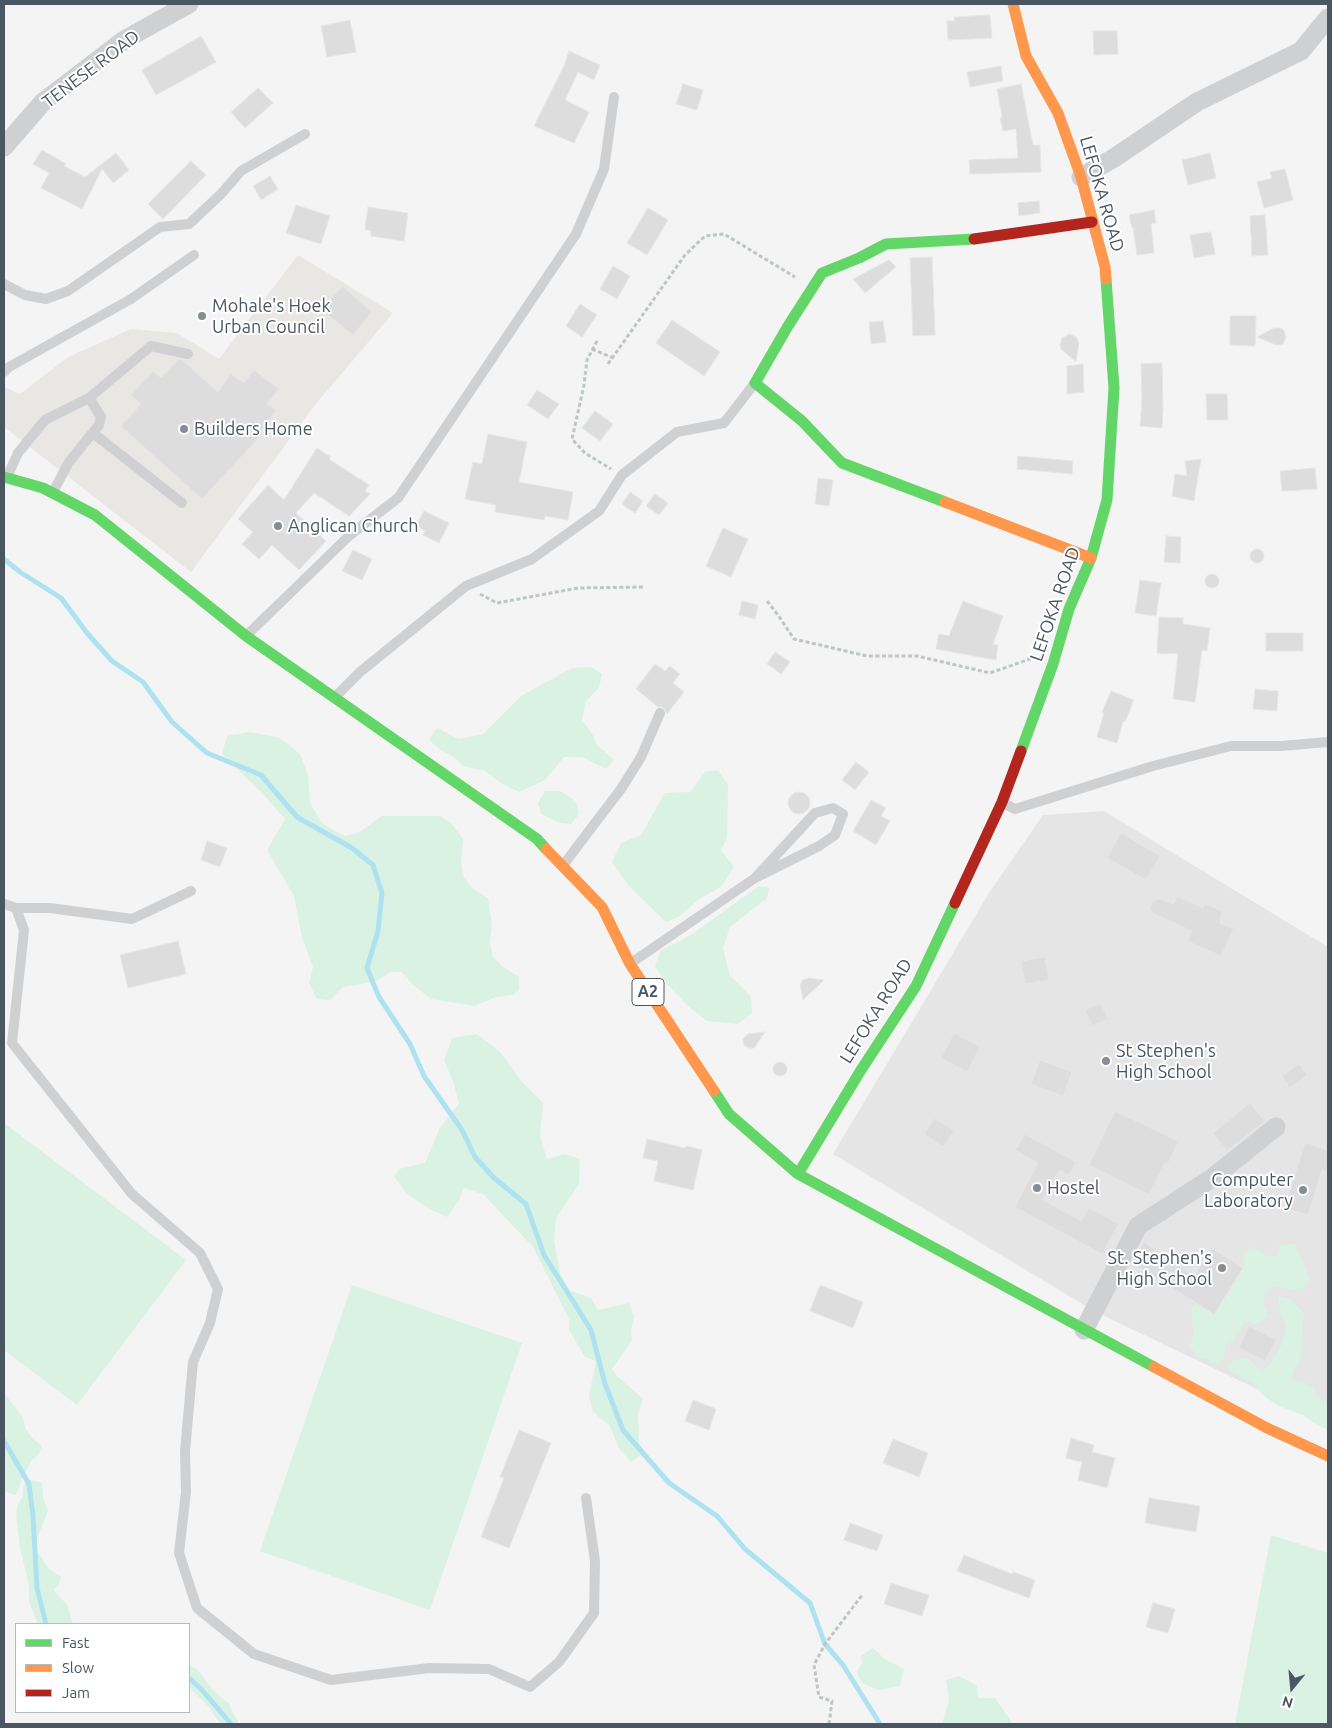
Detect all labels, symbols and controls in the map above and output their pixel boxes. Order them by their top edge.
street label: TENESE ROAD [38,25,144,113]
street label: LEFOKA ROAD [1075,134,1129,254]
place label: Mohale's Hoek Urban Council [212,295,330,338]
marker: Mohale's Hoek Urban Council [196,310,208,322]
place label: Builders Home [194,418,313,440]
marker: Builders Home [178,423,190,435]
place label: Anglican Church [288,515,418,537]
marker: Anglican Church [272,520,284,532]
street label: LEFOKA ROAD [1025,544,1085,664]
street label: LEFOKA ROAD [835,955,917,1067]
road number: A2 [632,979,664,1006]
place label: St Stephen's High School [1116,1040,1216,1082]
marker: St Stephen's High School [1100,1055,1112,1067]
place label: Computer Laboratory [1204,1169,1293,1212]
place label: Hostel [1047,1177,1100,1199]
marker: Hostel [1031,1182,1043,1194]
marker: Computer Laboratory [1297,1184,1309,1196]
place label: St. Stephen's High School [1108,1247,1212,1290]
marker: St. Stephen's High School [1216,1262,1228,1274]
legend [15,1623,190,1713]
text: Fast [62,1634,89,1651]
text: Slow [62,1659,94,1676]
north arrow [1267,1663,1317,1713]
text: Jam [62,1684,90,1701]
text: N [1280,1693,1295,1712]

